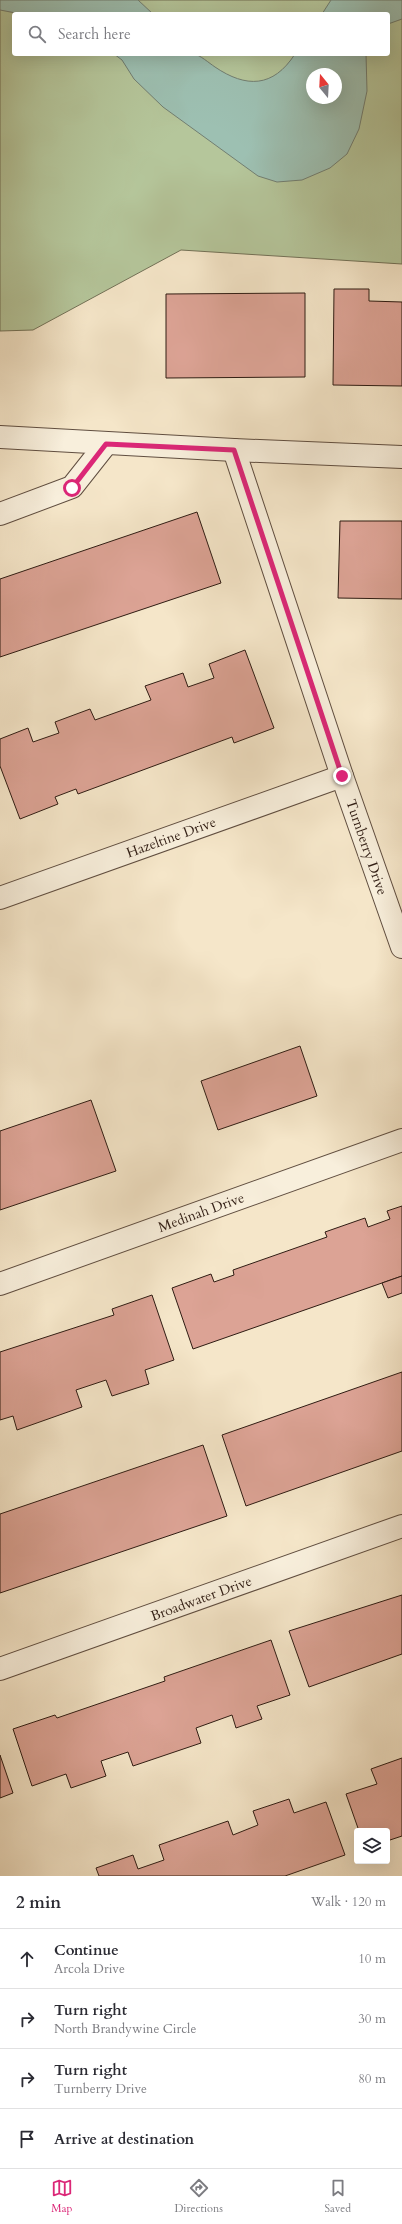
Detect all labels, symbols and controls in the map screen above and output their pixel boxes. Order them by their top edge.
search box [12,12,390,56]
icon: search [26,23,48,45]
text: Search here [58,24,131,44]
north arrow [306,68,342,104]
route start [63,479,81,497]
route end [333,767,351,785]
street label: Turnberry Drive [341,797,392,898]
street label: Hazeltine Drive [124,812,219,863]
street label: Medinah Drive [156,1188,247,1237]
street label: Broadwater Drive [148,1571,254,1626]
map controls [354,1828,390,1864]
button: layers [354,1828,390,1864]
text: 2 min [16,1891,61,1914]
text: Walk · 120 m [311,1893,386,1911]
text: Continue [54,1940,119,1960]
icon: ahead [16,1948,38,1970]
text: 10 m [358,1950,386,1968]
text: Arcola Drive [54,1960,125,1978]
text: Turn right [54,2000,127,2020]
icon: right [16,2008,38,2030]
text: 30 m [358,2010,386,2028]
text: North Brandywine Circle [54,2020,196,2038]
text: Turn right [54,2060,127,2080]
icon: right [16,2068,38,2090]
text: 80 m [358,2070,386,2088]
text: Turnberry Drive [54,2080,147,2098]
icon: arrive [16,2128,38,2150]
text: Arrive at destination [54,2129,194,2149]
tab: Map [51,2177,73,2216]
tab: Directions [174,2177,223,2216]
tab: Saved [325,2177,351,2216]

